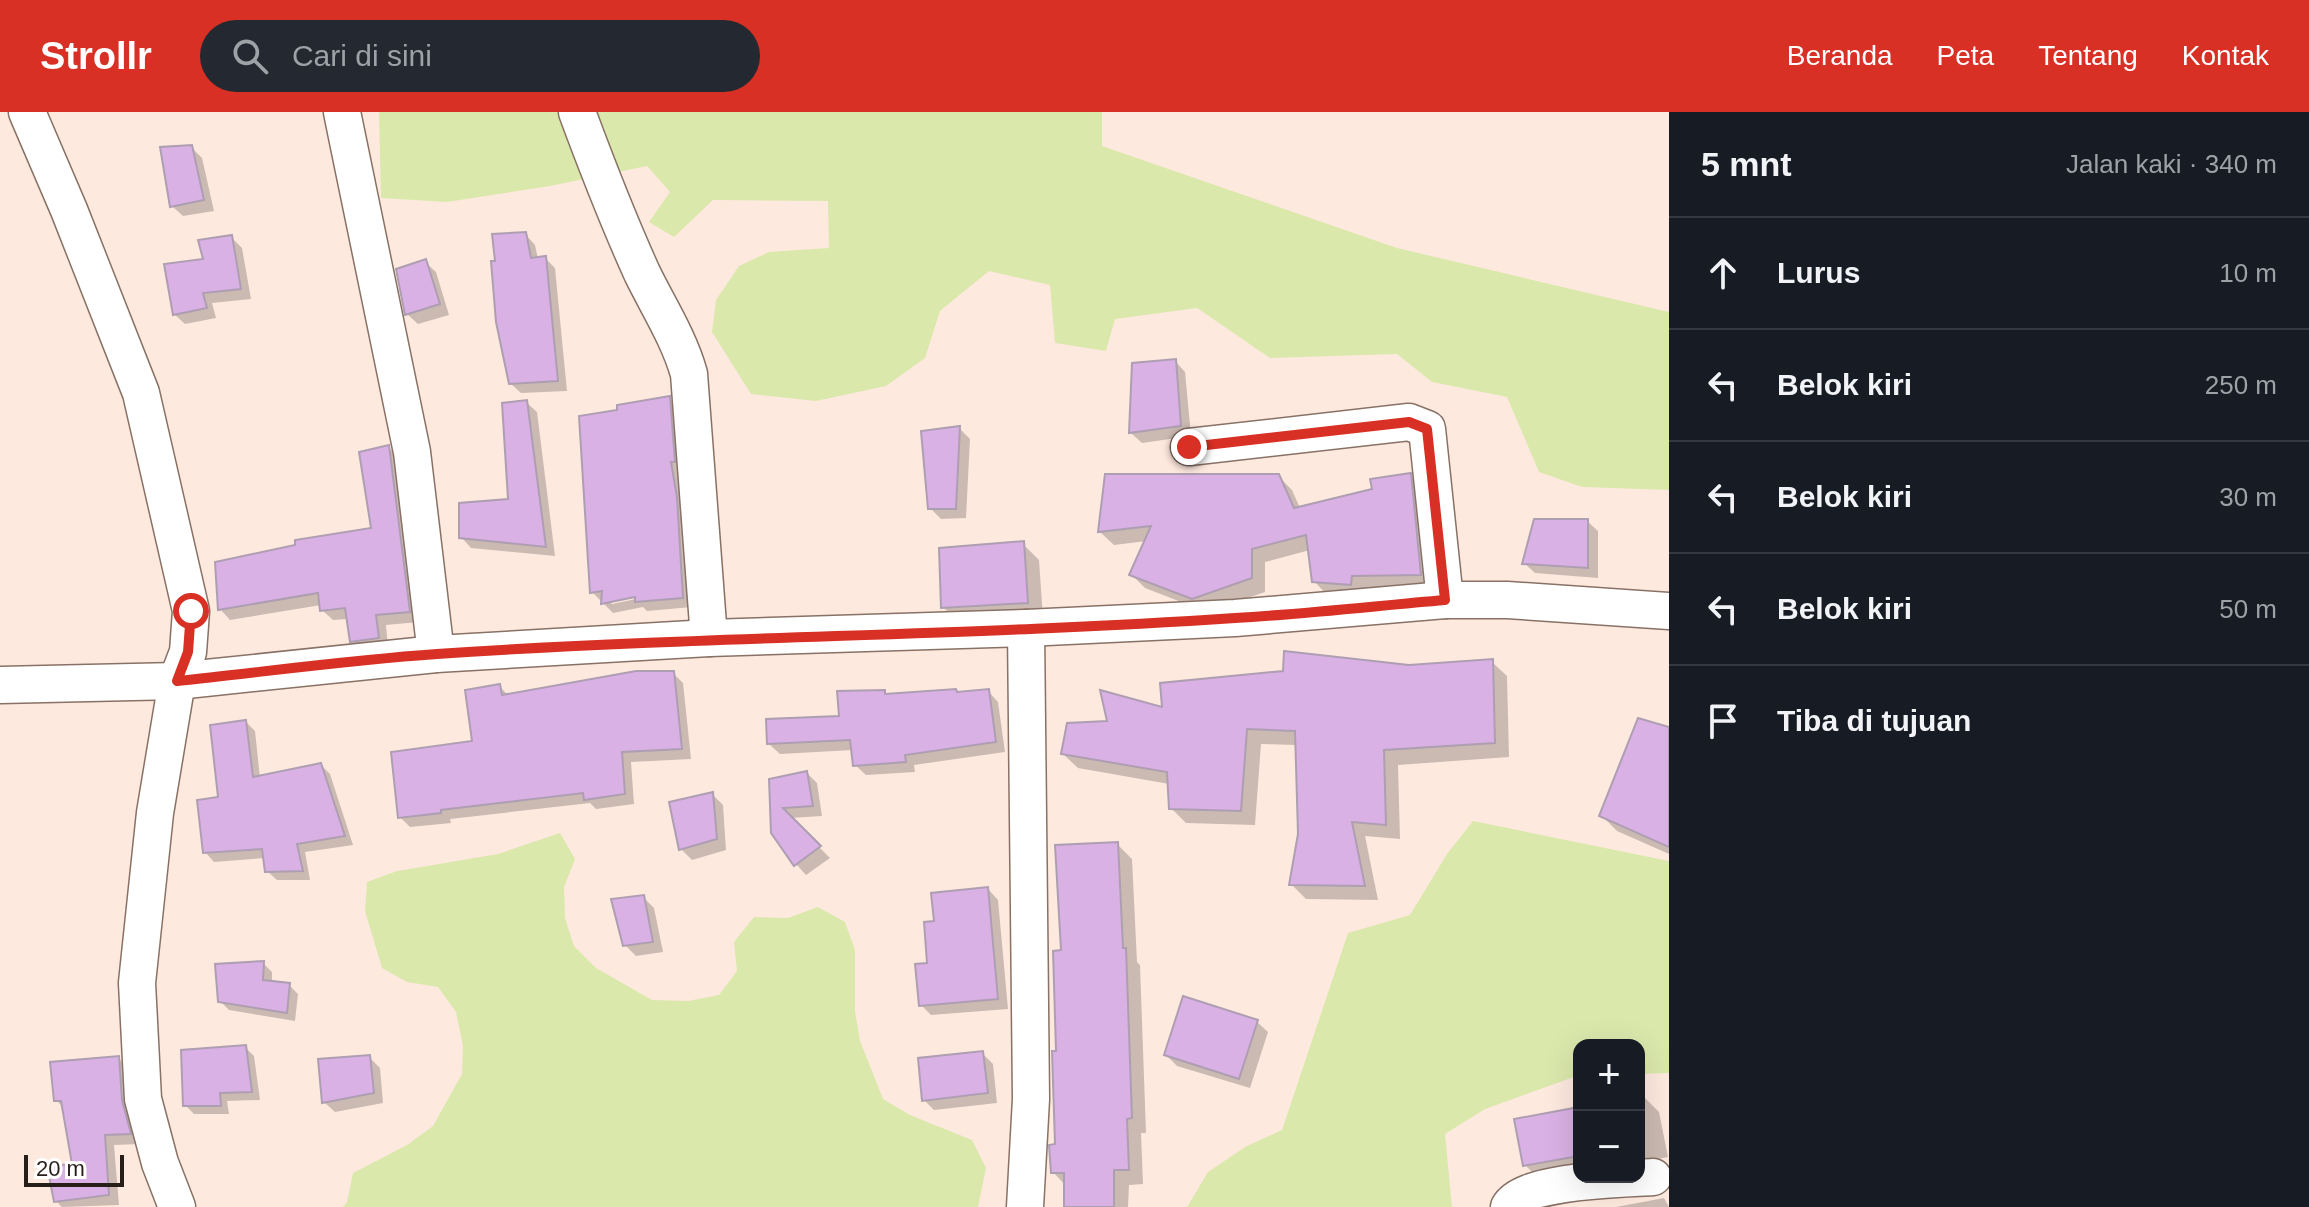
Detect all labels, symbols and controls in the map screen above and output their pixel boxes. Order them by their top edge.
search box [200,20,760,92]
icon: search [228,34,272,78]
text: Strollr [40,35,152,77]
text: Cari di sini [292,39,432,72]
text: Beranda [1787,40,1893,71]
text: Peta [1937,40,1994,71]
text: Tentang [2038,40,2138,71]
text: Kontak [2182,40,2269,71]
text: 5 mnt [1701,145,1792,183]
text: Jalan kaki · 340 m [2066,149,2277,179]
icon: ahead [1701,251,1745,295]
text: Lurus [1777,256,1860,289]
text: 10 m [2219,258,2277,288]
icon: left [1701,363,1745,407]
text: Belok kiri [1777,368,1912,401]
text: 250 m [2205,370,2277,400]
route end [1171,429,1207,465]
icon: left [1701,475,1745,519]
text: Belok kiri [1777,480,1912,513]
text: 30 m [2219,482,2277,512]
icon: left [1701,587,1745,631]
text: Belok kiri [1777,592,1912,625]
route start [173,593,209,629]
text: 50 m [2219,594,2277,624]
icon: arrive [1701,699,1745,743]
text: Tiba di tujuan [1777,704,1971,737]
map controls [1573,1039,1645,1183]
button: + [1573,1039,1645,1111]
button: − [1573,1111,1645,1183]
scale bar [24,1151,124,1187]
text: 20 m [36,1156,85,1181]

